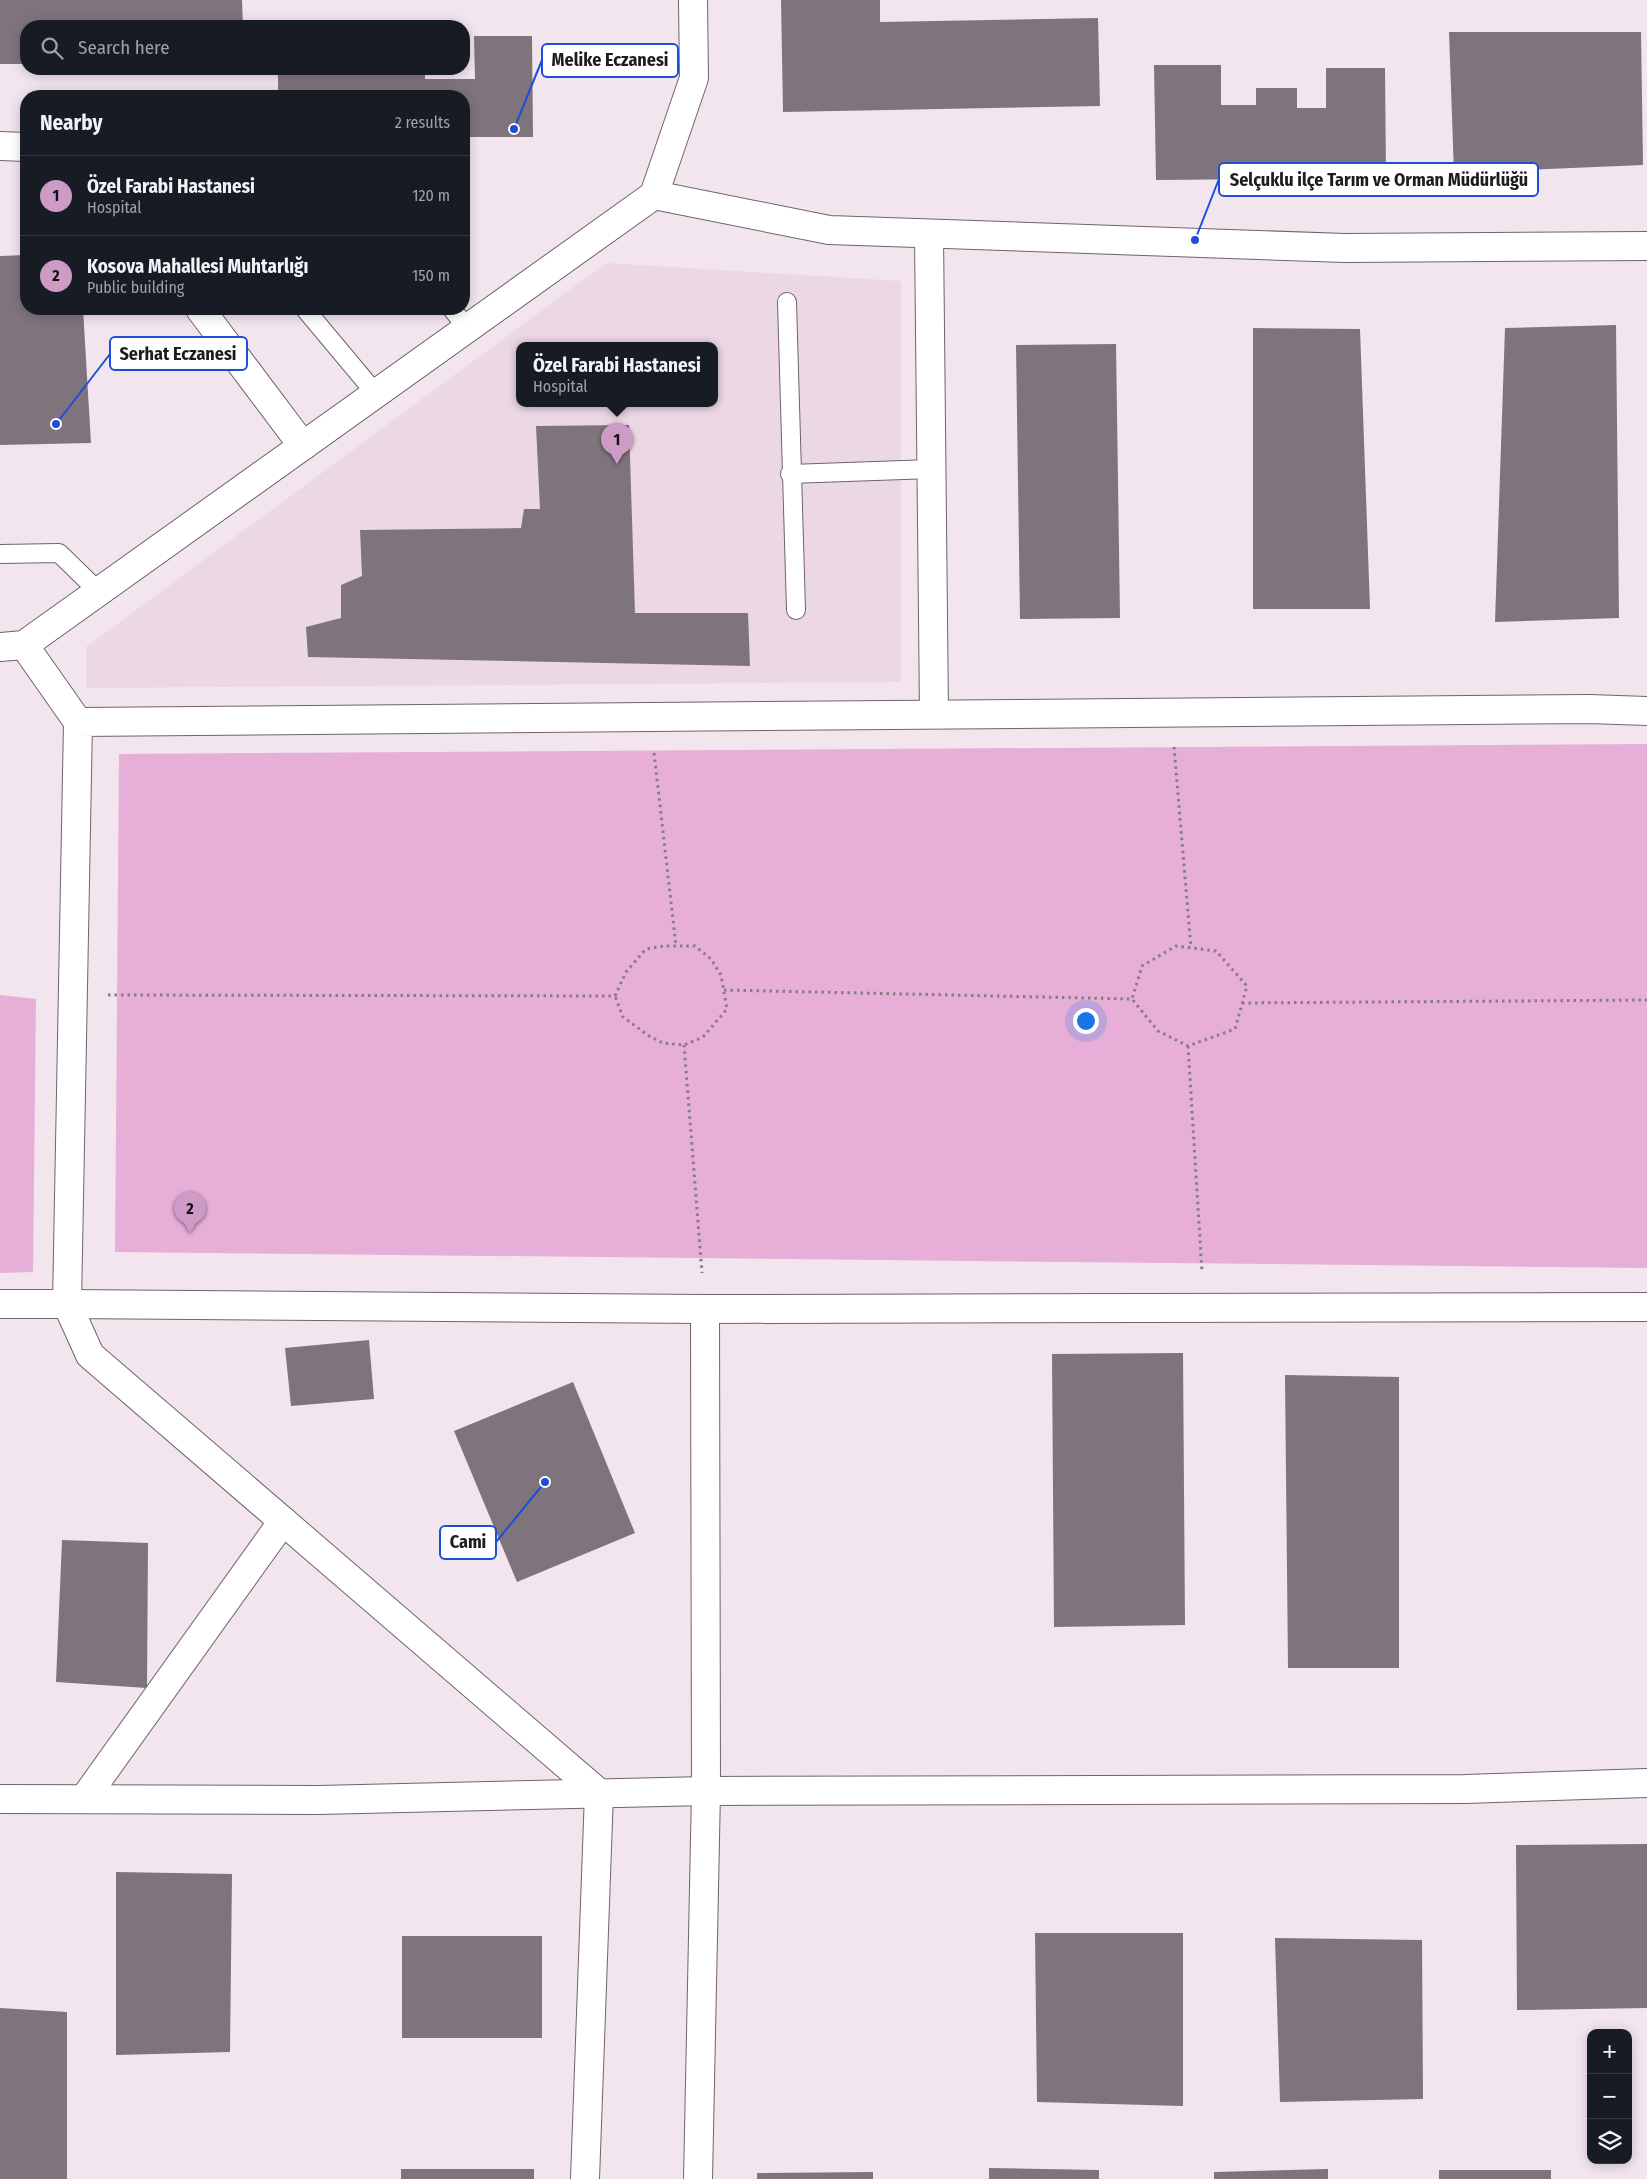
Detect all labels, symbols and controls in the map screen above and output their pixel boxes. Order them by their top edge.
search box [20,20,470,75]
icon: search [38,34,66,62]
text: Search here [78,36,170,59]
callout: Melike Eczanesi [542,44,678,77]
text: Melike Eczanesi [552,49,668,71]
text: Nearby [40,110,102,136]
text: 2 results [395,113,450,132]
callout: Selçuklu ilçe Tarım ve Orman Müdürlüğü [1219,163,1538,196]
text: Selçuklu ilçe Tarım ve Orman Müdürlüğü [1230,169,1528,191]
text: Özel Farabi Hastanesi [87,175,255,198]
text: 1 [53,186,59,205]
text: 120 m [412,186,450,205]
text: Hospital [87,198,142,217]
text: Kosova Mahallesi Muhtarlığı [87,255,308,278]
text: 2 [52,266,60,285]
text: 150 m [412,266,450,285]
text: Public building [87,278,184,297]
callout: Serhat Eczanesi [110,337,247,370]
popup [516,342,718,407]
text: Serhat Eczanesi [120,343,236,365]
text: Özel Farabi Hastanesi [533,354,701,377]
text: Hospital [533,377,588,396]
pin: 1 [601,423,633,464]
your location [1073,1008,1099,1034]
pin: 2 [174,1192,206,1233]
callout: Cami [440,1526,496,1559]
text: Cami [450,1531,486,1553]
map controls [1587,2029,1632,2164]
button: + [1587,2029,1632,2074]
button: − [1587,2074,1632,2119]
button: layers [1587,2119,1632,2164]

